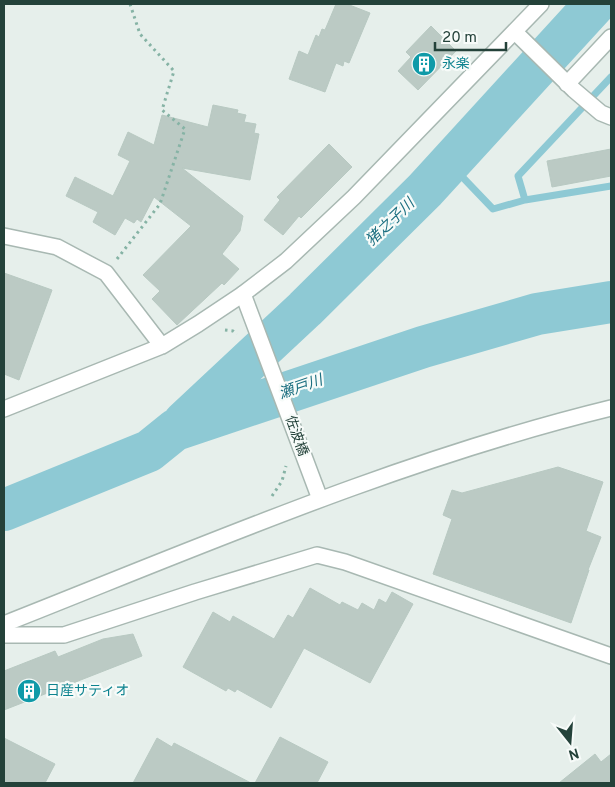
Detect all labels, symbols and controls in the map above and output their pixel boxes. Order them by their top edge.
scale bar [435,20,506,52]
text: 20 m [442,29,477,48]
building icon: 永楽 [411,51,437,77]
place label: 永楽 [442,56,470,73]
water label: 猪之子川 [363,194,421,251]
water label: 瀬戸川 [277,371,327,404]
street label: 佐波橋 [281,413,311,459]
building icon: 日産サティオ [16,678,42,704]
place label: 日産サティオ [46,683,129,700]
north arrow [545,717,595,767]
text: N [566,743,581,763]

